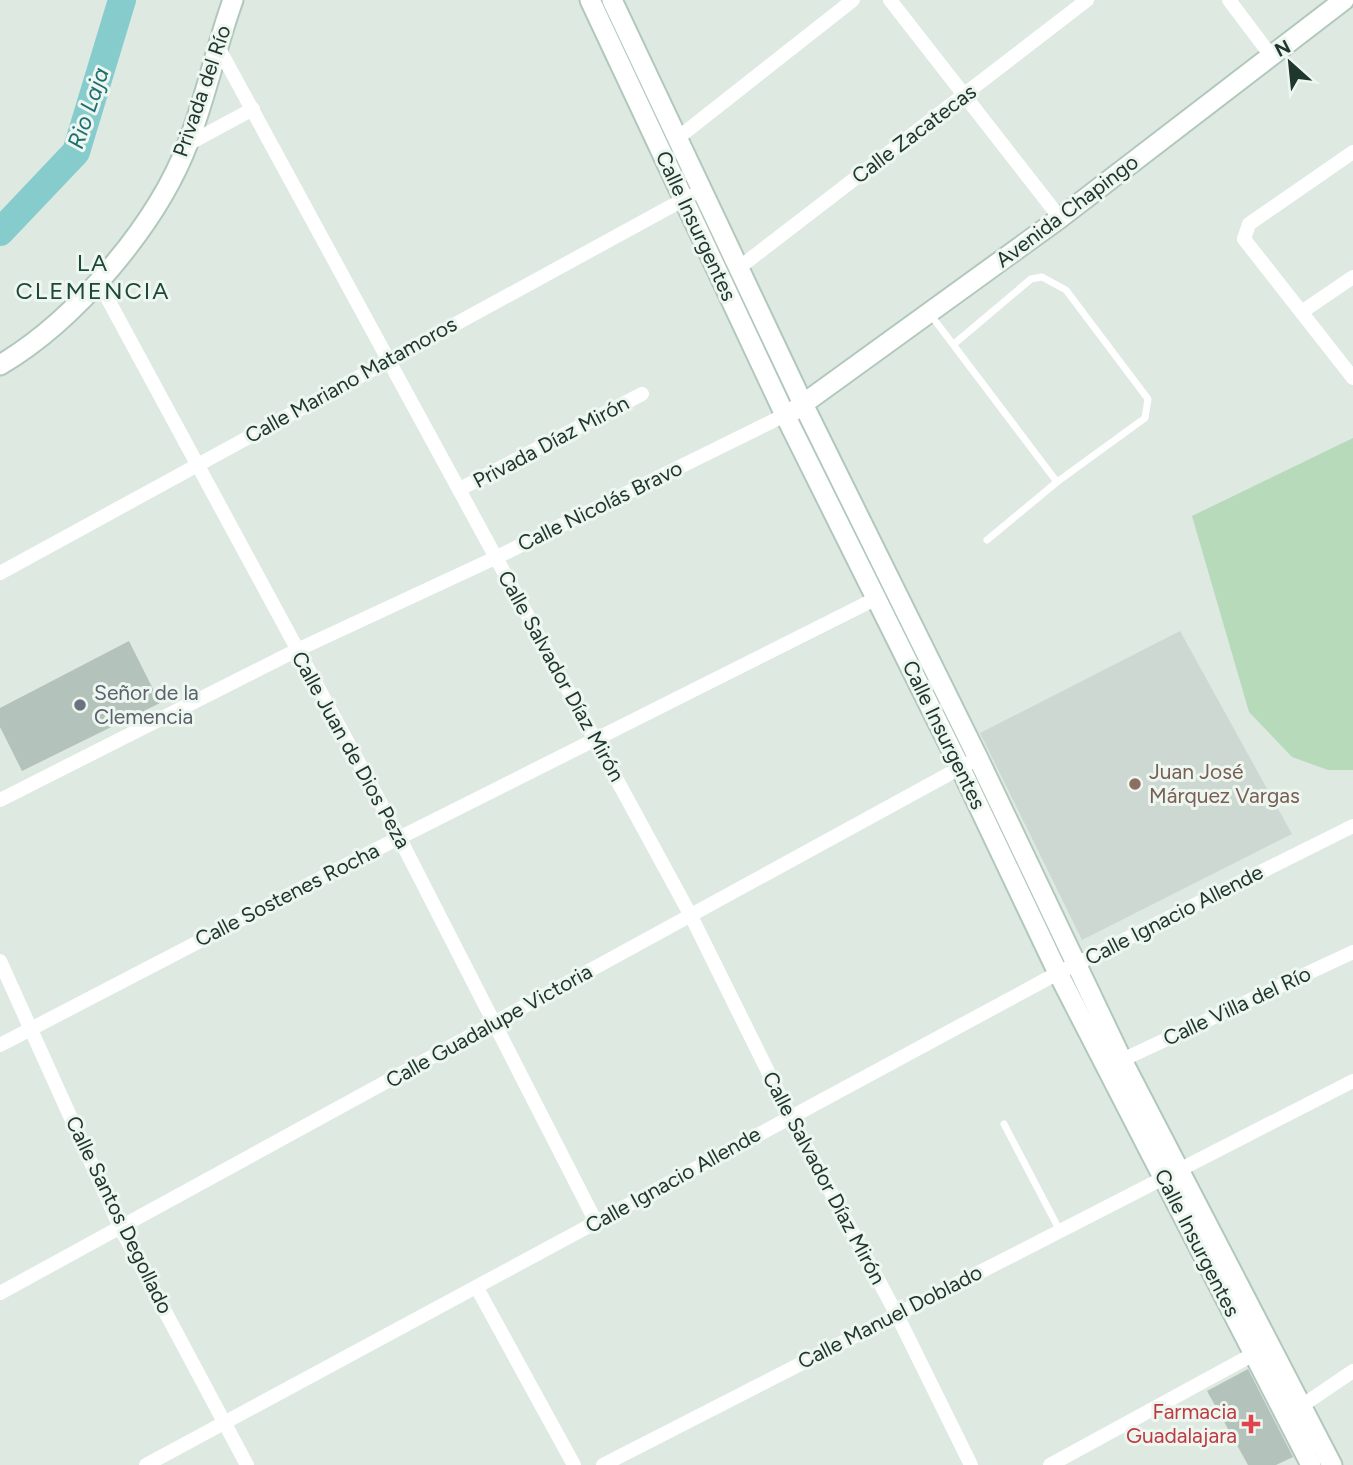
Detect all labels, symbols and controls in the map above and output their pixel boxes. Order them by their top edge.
street label: Privada del Río [167,22,236,160]
north arrow [1255,28,1325,98]
text: N [1271,35,1294,62]
water label: Rio Laja [61,64,115,152]
street label: Calle Zacatecas [847,79,981,188]
street label: Calle Insurgentes [651,147,742,305]
street label: Avenida Chapingo [990,149,1143,272]
district label: LA CLEMENCIA [15,248,171,305]
street label: Calle Mariano Matamoros [241,311,461,448]
street label: Privada Díaz Mirón [469,390,633,493]
street label: Calle Nicolás Bravo [513,455,686,556]
street label: Calle Salvador Díaz Mirón [493,566,630,786]
street label: Calle Juan de Dios Peza [287,647,416,853]
street label: Calle Insurgentes [898,656,991,813]
place label: Señor de la Clemencia [94,680,199,729]
marker: Señor de la Clemencia [72,697,88,713]
place label: Juan José Márquez Vargas [1149,759,1300,808]
marker: Juan José Márquez Vargas [1127,776,1143,792]
street label: Calle Sostenes Rocha [191,837,383,952]
street label: Calle Ignacio Allende [1081,859,1267,970]
street label: Calle Guadalupe Victoria [381,958,596,1093]
street label: Calle Villa del Río [1159,960,1315,1051]
street label: Calle Salvador Díaz Mirón [758,1067,891,1288]
street label: Calle Santos Degollado [61,1112,178,1318]
street label: Calle Ignacio Allende [581,1121,765,1238]
street label: Calle Insurgentes [1149,1165,1245,1321]
street label: Calle Manuel Doblado [793,1259,986,1374]
place label: Farmacia Guadalajara [1126,1399,1237,1448]
marker: Farmacia Guadalajara [1243,1416,1259,1432]

